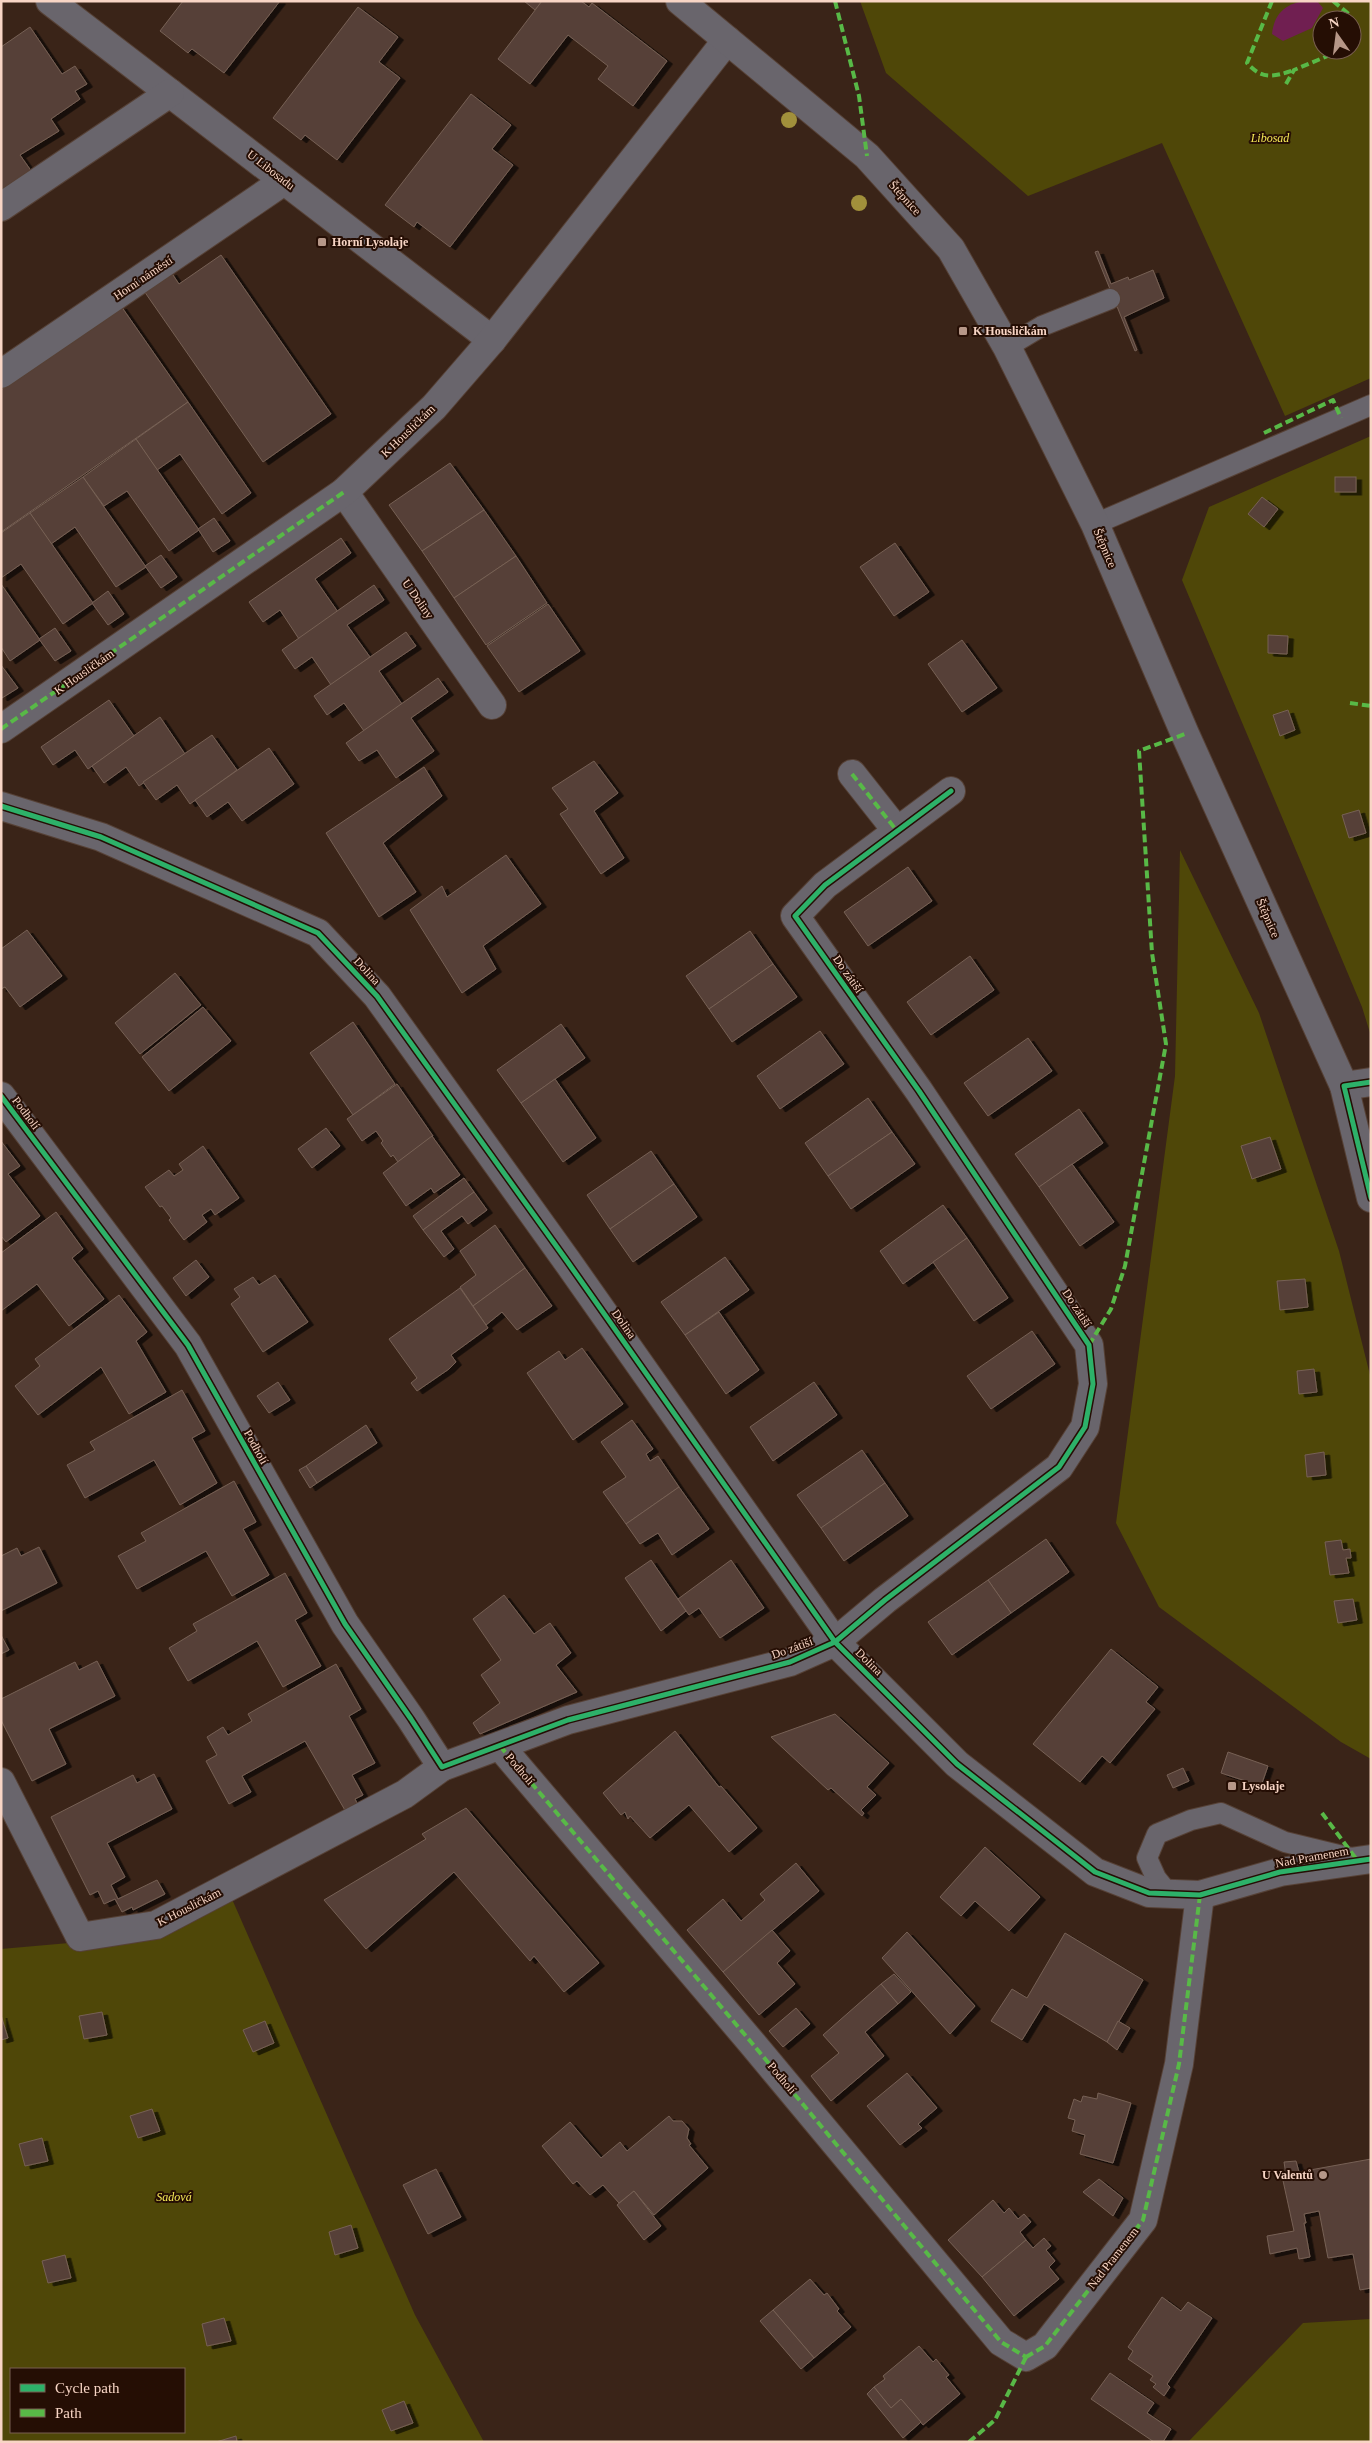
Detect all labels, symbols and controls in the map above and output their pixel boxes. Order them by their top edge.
north arrow [1312,10,1362,60]
text: N [1327,14,1341,31]
park label: Libosad [1250,131,1290,145]
street label: U Libosadu [244,147,298,193]
street label: Štěpnice [886,178,924,218]
place label: Horní Lysolaje [332,235,409,249]
marker: Horní Lysolaje [316,236,328,248]
street label: Horní náměstí [111,253,176,303]
place label: K Housličkám [973,324,1047,338]
marker: K Housličkám [957,325,969,337]
street label: K Housličkám [378,401,438,460]
street label: Štěpnice [1090,526,1120,570]
street label: U Doliny [399,577,437,621]
street label: K Housličkám [51,646,117,698]
street label: Štěpnice [1253,896,1283,940]
street label: Do zátiší [830,952,866,996]
street label: Dolina [351,954,384,988]
street label: Podholí [9,1094,43,1133]
street label: Do zátiší [1059,1286,1095,1330]
street label: Dolina [609,1307,639,1342]
street label: Podholí [241,1427,271,1467]
street label: Do zátiší [769,1634,815,1662]
street label: Dolina [852,1645,886,1679]
street label: Podholí [503,1750,538,1788]
place label: Lysolaje [1242,1779,1285,1793]
marker: Lysolaje [1226,1780,1238,1792]
street label: Nad Pramenem [1274,1844,1350,1870]
street label: K Housličkám [155,1885,224,1929]
street label: Podholí [765,2059,800,2097]
place label: U Valentů [1262,2168,1313,2182]
marker: U Valentů [1317,2169,1329,2181]
park label: Sadová [156,2190,192,2204]
street label: Nad Pramenem [1085,2224,1142,2292]
legend [10,2368,185,2433]
text: Cycle path [55,2380,120,2396]
text: Path [55,2405,82,2421]

